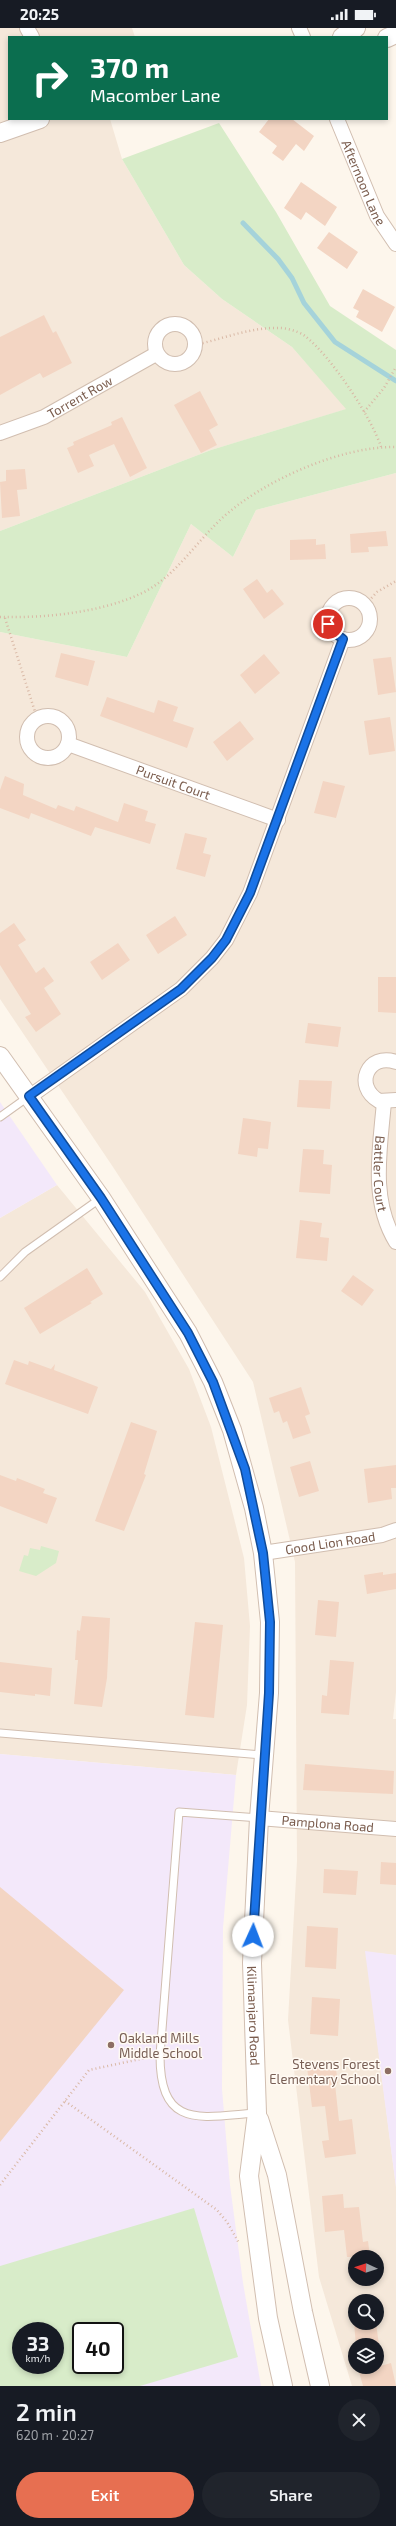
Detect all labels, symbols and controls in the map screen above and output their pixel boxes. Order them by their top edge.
text: 20:25 [20,5,59,23]
text: 370 m [90,50,169,84]
icon: right [24,52,76,104]
text: Macomber Lane [90,84,220,106]
street label: Afternoon Lane [339,138,389,229]
street label: Torrent Row [44,372,116,421]
pin [311,607,345,641]
icon: arrive [317,613,339,635]
street label: Pursuit Court [134,761,213,803]
street label: Battler Court [371,1135,391,1213]
street label: Good Lion Road [284,1528,376,1558]
street label: Pamplona Road [281,1812,375,1835]
position arrow [232,1915,274,1957]
street label: Kilimanjaro Road [244,1965,263,2066]
place label: Oakland Mills Middle School [119,2030,202,2061]
marker: Oakland Mills Middle School [106,2040,116,2050]
place label: Stevens Forest Elementary School [269,2056,380,2087]
marker: Stevens Forest Elementary School [383,2066,393,2076]
north arrow [348,2250,384,2286]
map controls [348,2250,384,2374]
button: search [348,2294,384,2330]
speed limit sign: 40 [72,2322,124,2374]
text: 33 [27,2331,49,2355]
button: layers [348,2338,384,2374]
text: km/h [26,2352,50,2364]
text: 2 min [16,2397,77,2426]
button: close [338,2399,380,2441]
text: 620 m · 20:27 [16,2427,94,2443]
button: Exit [16,2472,194,2518]
button: Share [202,2472,380,2518]

